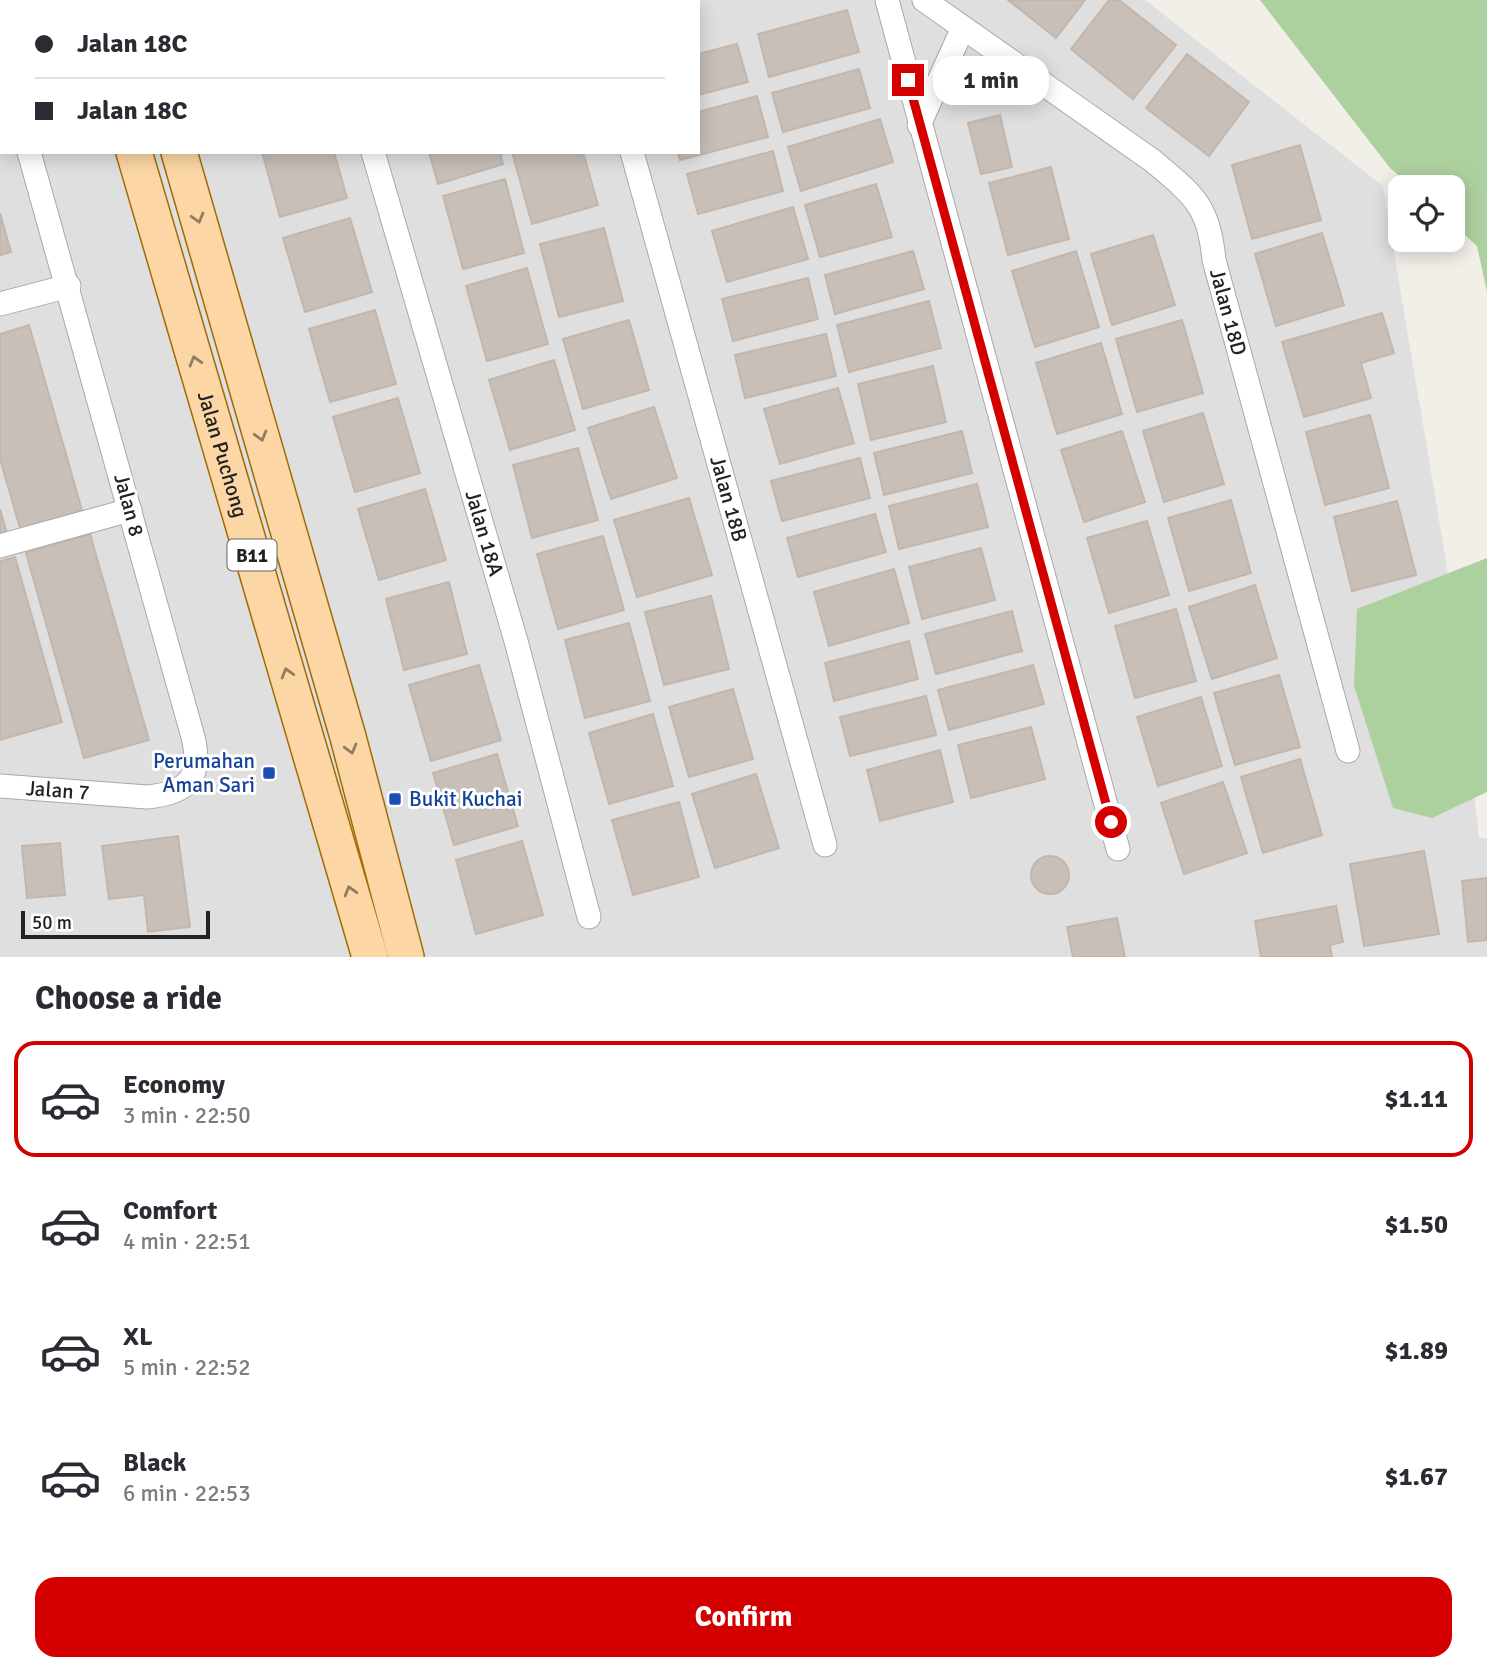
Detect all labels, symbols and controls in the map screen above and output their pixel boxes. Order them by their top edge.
text: Jalan 18C [77,28,187,60]
callout: 1 min [932,56,1048,104]
route end [892,64,924,96]
text: 1 min [963,66,1019,95]
text: Jalan 18C [77,95,187,127]
map controls [1388,175,1465,252]
button: locate [1388,175,1465,252]
one-way arrow [190,212,204,224]
street label: Jalan 18D [1204,266,1252,358]
one-way arrow [189,355,204,367]
street label: Jalan Puchong [192,388,253,520]
one-way arrow [253,430,268,442]
street label: Jalan 18B [704,453,753,545]
street label: Jalan 8 [108,471,150,539]
street label: Jalan 18A [460,487,509,579]
road number: B11 [228,540,276,570]
one-way arrow [280,667,295,679]
one-way arrow [343,743,357,755]
place label: Perumahan Aman Sari [153,748,255,798]
marker: Perumahan Aman Sari [261,765,277,781]
street label: Jalan 7 [25,775,91,806]
place label: Bukit Kuchai [409,786,522,812]
marker: Bukit Kuchai [387,791,403,807]
route start [1095,806,1127,838]
one-way arrow [344,886,359,898]
scale bar [21,908,210,940]
text: 50 m [32,911,72,935]
text: Choose a ride [35,979,222,1018]
icon: car [39,1068,102,1131]
text: Economy [123,1069,225,1101]
text: $1.11 [1384,1083,1448,1115]
text: 3 min · 22:50 [123,1101,251,1130]
icon: car [39,1194,102,1257]
text: Comfort [123,1195,217,1227]
text: $1.50 [1384,1209,1448,1241]
text: 4 min · 22:51 [123,1227,251,1256]
icon: car [39,1320,102,1383]
text: XL [123,1321,153,1353]
text: $1.89 [1384,1335,1448,1367]
text: 5 min · 22:52 [123,1353,251,1382]
icon: car [39,1446,102,1509]
text: Black [123,1447,186,1479]
text: $1.67 [1384,1461,1448,1493]
text: 6 min · 22:53 [123,1479,251,1508]
button: Confirm [35,1577,1452,1657]

